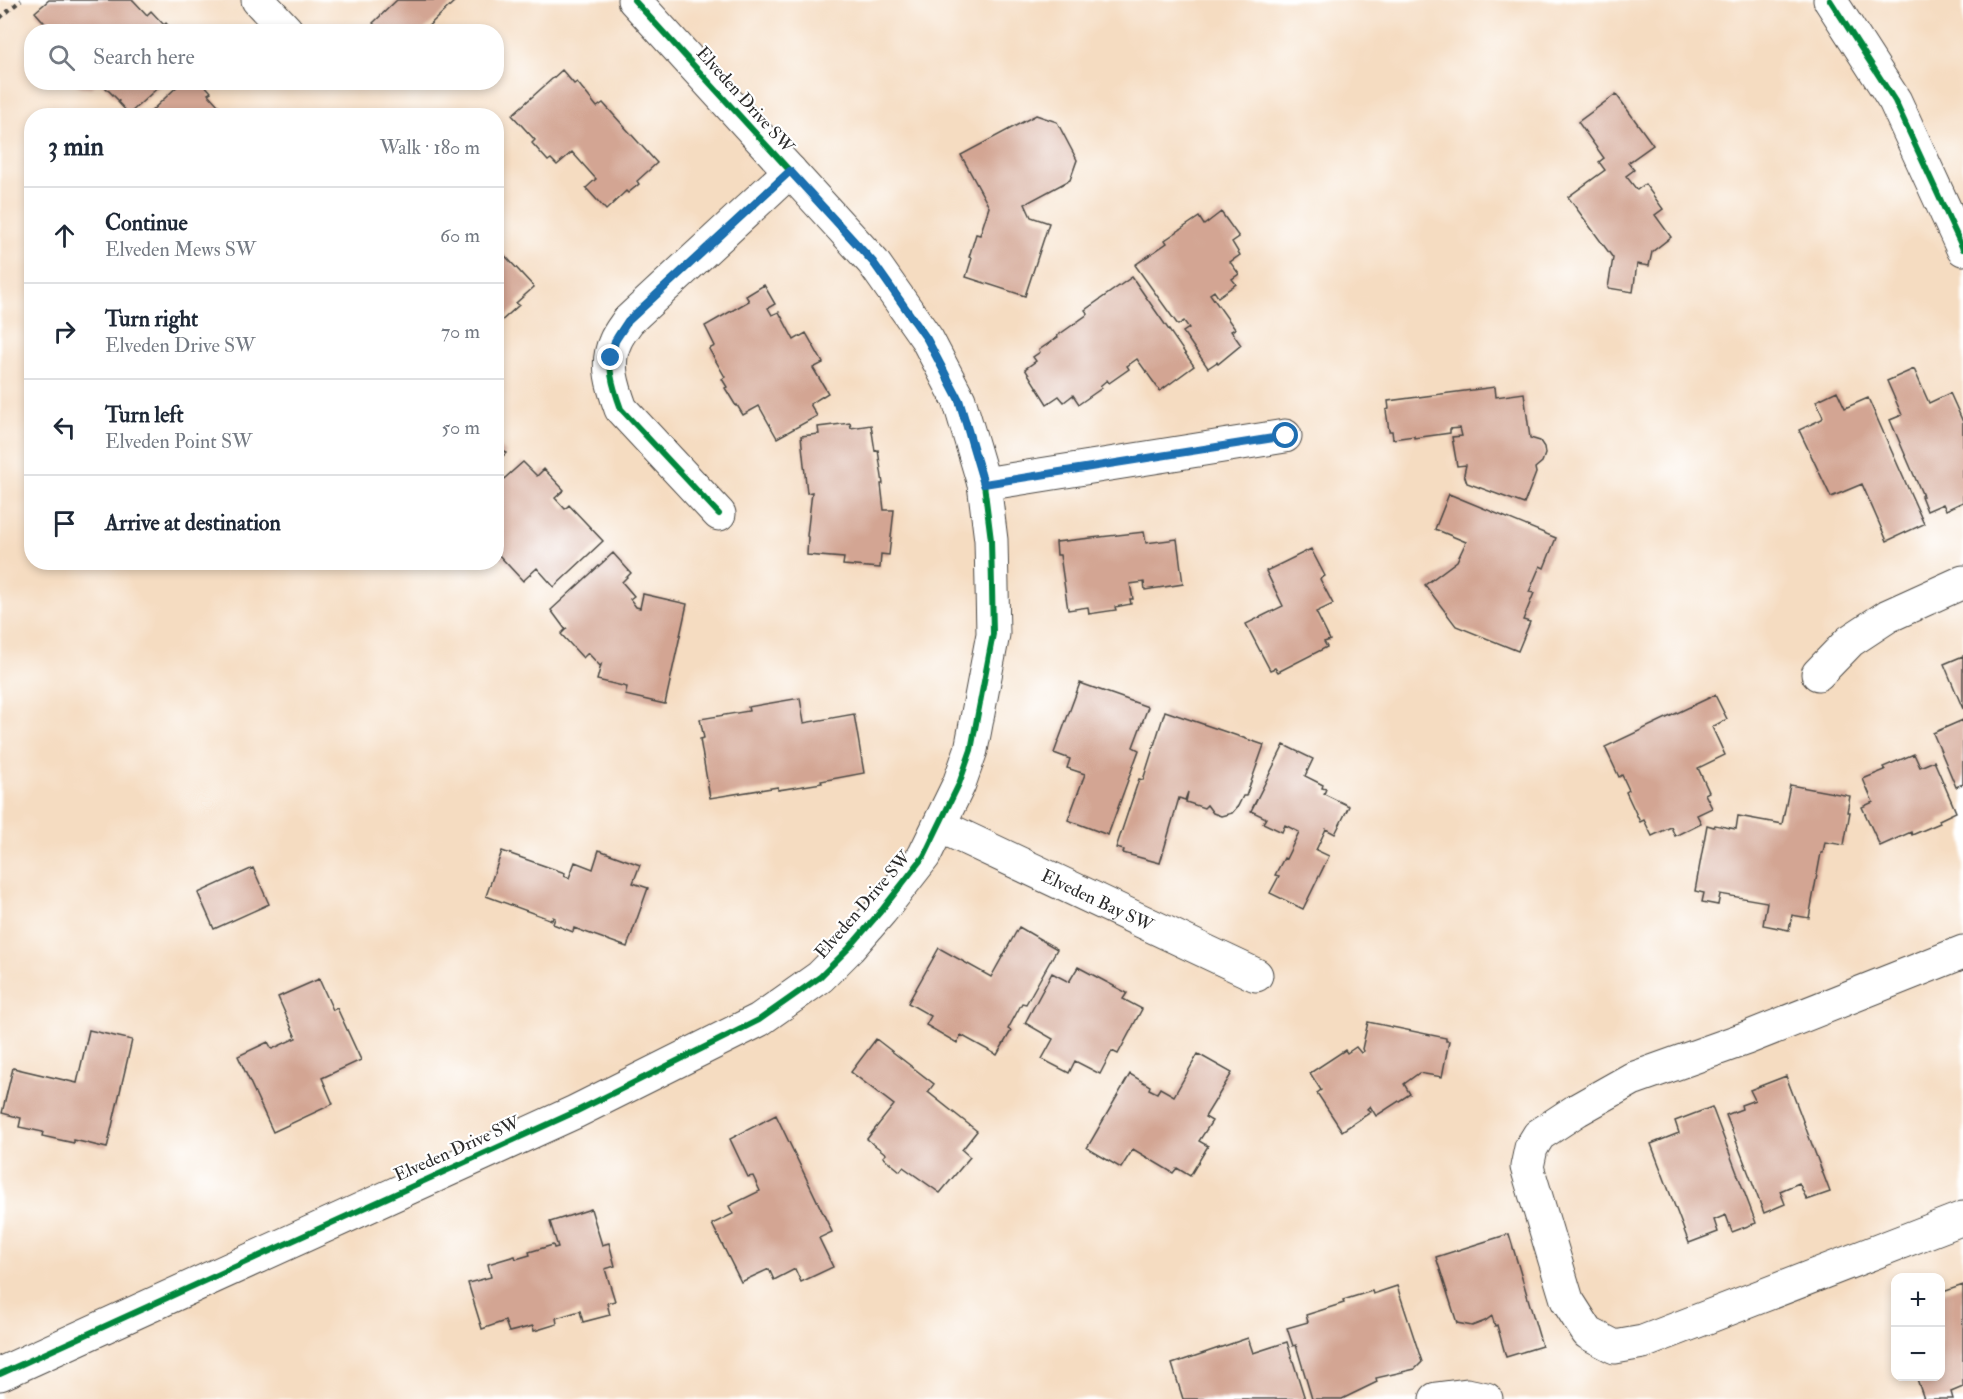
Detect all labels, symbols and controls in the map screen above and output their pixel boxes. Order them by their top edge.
search box [24,24,504,90]
icon: search [45,41,78,74]
street label: Elveden Drive SW [691,42,799,159]
text: Search here [93,43,195,71]
text: 3 min [48,131,104,163]
text: Walk · 180 m [380,135,480,160]
text: Continue [105,209,188,237]
icon: ahead [48,219,81,252]
text: 60 m [440,223,480,248]
text: Elveden Mews SW [105,237,256,262]
text: Turn right [105,305,198,333]
icon: right [48,315,81,348]
text: 70 m [441,319,480,344]
text: Elveden Drive SW [105,333,255,358]
route end [597,344,623,370]
text: Turn left [105,401,184,429]
icon: left [48,411,81,444]
text: 50 m [441,415,480,440]
route start [1272,422,1298,448]
text: Elveden Point SW [105,429,252,454]
icon: arrive [48,507,81,540]
text: Arrive at destination [105,509,281,537]
street label: Elveden Drive SW [810,846,917,964]
street label: Elveden Bay SW [1038,864,1158,937]
street label: Elveden Drive SW [390,1111,524,1187]
map controls [1891,1273,1945,1381]
button: + [1891,1273,1945,1327]
button: − [1891,1327,1945,1381]

